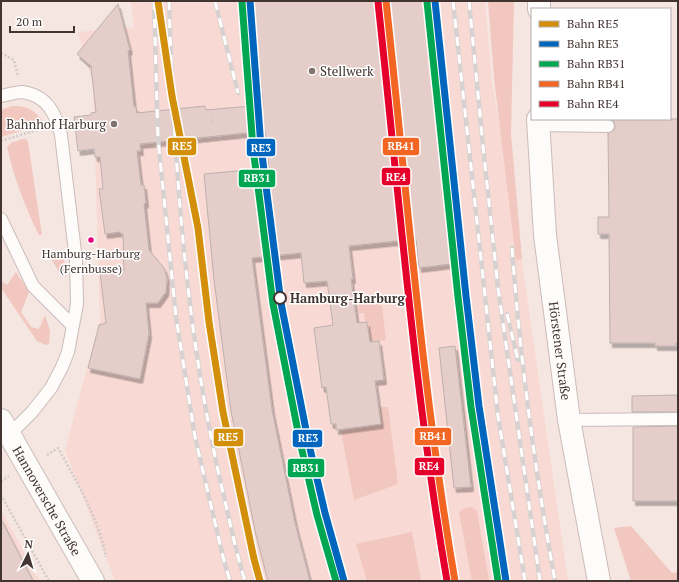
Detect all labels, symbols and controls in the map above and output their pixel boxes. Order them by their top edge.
scale bar [10,8,74,34]
legend [531,8,671,120]
text: 20 m [16,14,43,29]
text: Bahn RE5 [567,16,619,31]
text: Bahn RE3 [567,36,619,51]
text: Bahn RB31 [567,56,625,71]
place label: Stellwerk [320,62,374,80]
marker: Stellwerk [307,66,317,76]
text: Bahn RB41 [567,76,625,91]
text: Bahn RE4 [567,96,619,111]
place label: Bahnhof Harburg [6,115,106,133]
marker: Bahnhof Harburg [109,119,119,129]
line badge: RE5 [167,137,197,156]
line badge: RB41 [382,137,420,156]
line badge: RE3 [246,138,276,157]
text: RE5 [172,139,192,153]
text: RB41 [387,139,415,153]
text: RE3 [251,141,271,155]
line badge: RE4 [381,167,411,186]
line badge: RB31 [238,169,276,188]
text: RE4 [386,170,407,184]
text: RB31 [243,171,271,185]
marker: Hamburg-Harburg (Fernbusse) [86,235,96,245]
place label: Hamburg-Harburg (Fernbusse) [42,246,141,276]
place label: Hamburg-Harburg [290,289,405,307]
marker: Hamburg-Harburg [273,291,287,305]
street label: Hörstener Straße [545,300,575,401]
line badge: RB41 [414,427,452,446]
line badge: RE5 [213,428,244,447]
line badge: RE3 [292,429,323,448]
text: RB41 [419,429,447,443]
text: RE5 [218,430,238,444]
text: RE3 [298,431,318,445]
street label: Hannoversche Straße [9,443,86,559]
line badge: RE4 [414,457,445,476]
line badge: RB31 [287,458,325,478]
text: RE4 [419,459,440,473]
text: RB31 [292,461,320,475]
north arrow [8,534,48,574]
text: N [24,537,34,551]

